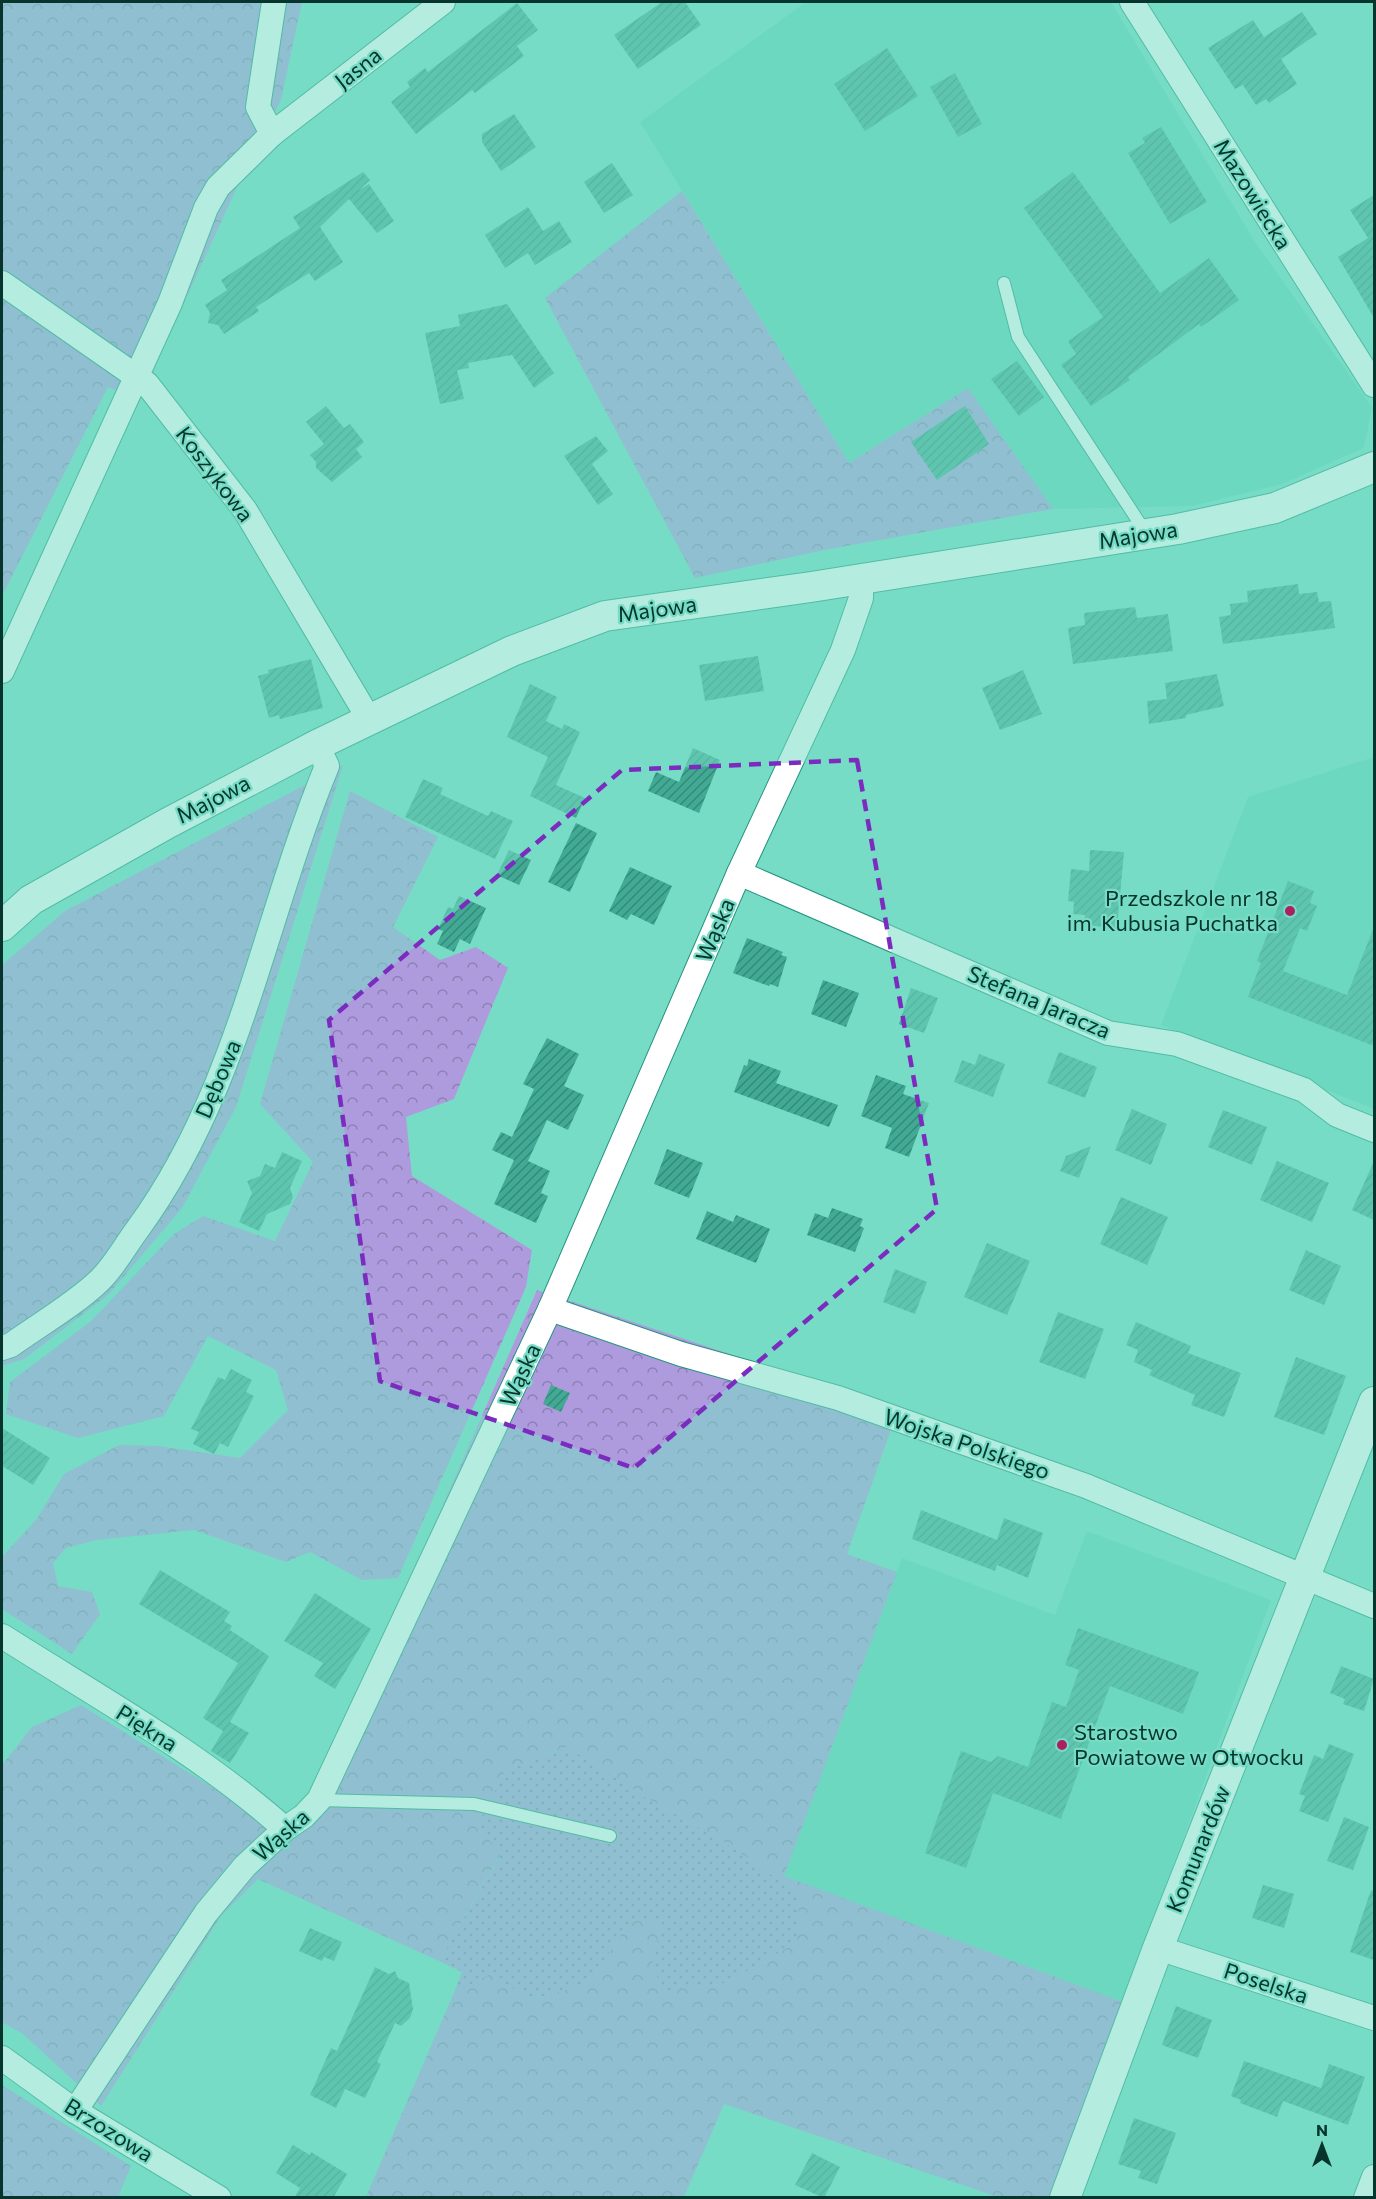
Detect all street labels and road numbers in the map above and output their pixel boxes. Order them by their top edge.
street label: Jasna [329,41,387,94]
street label: Mazowiecka [1209,133,1298,254]
street label: Koszykowa [171,421,260,527]
street label: Majowa [1096,515,1179,554]
street label: Majowa [616,590,698,627]
street label: Majowa [171,768,254,829]
street label: Wąska [689,894,740,966]
street label: Stefana Jaracza [964,959,1115,1044]
street label: Dębowa [189,1036,246,1122]
street label: Wąska [493,1339,546,1411]
street label: Wojska Polskiego [881,1403,1054,1485]
street label: Piękna [112,1698,183,1757]
street label: Komunardów [1160,1781,1235,1916]
street label: Wąska [247,1803,315,1867]
street label: Poselska [1221,1956,1312,2009]
street label: Brzozowa [60,2092,159,2167]

